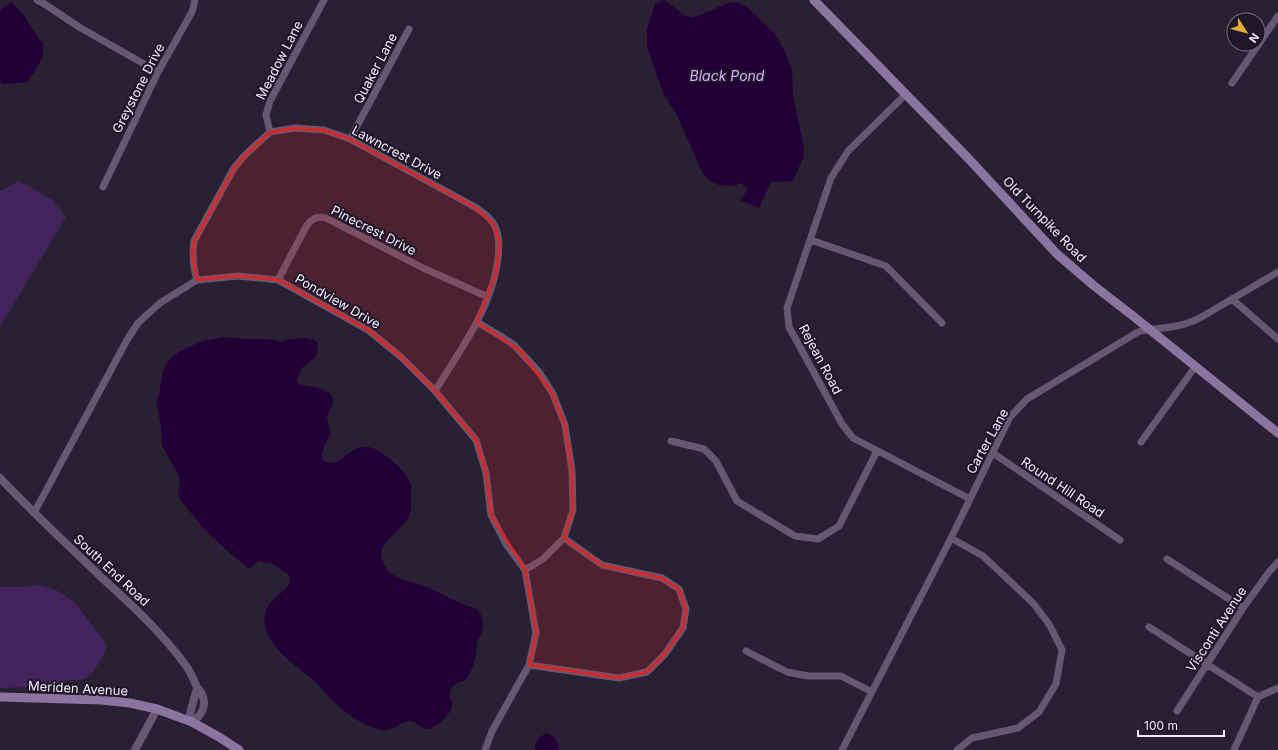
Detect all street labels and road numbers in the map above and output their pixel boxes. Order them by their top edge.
street label: Meadow Lane [252,18,306,102]
street label: Quaker Lane [350,30,400,106]
street label: Greystone Drive [108,40,168,136]
street label: Lawncrest Drive [349,122,445,182]
street label: Old Turnpike Road [1000,173,1090,265]
street label: Pinecrest Drive [329,202,419,258]
street label: Pondview Drive [292,270,384,332]
street label: Rejean Road [796,321,846,397]
street label: Carter Lane [963,406,1011,476]
street label: Round Hill Road [1018,453,1108,521]
street label: South End Road [71,531,153,609]
street label: Visconti Avenue [1182,583,1250,675]
street label: Meriden Avenue [28,677,128,699]

